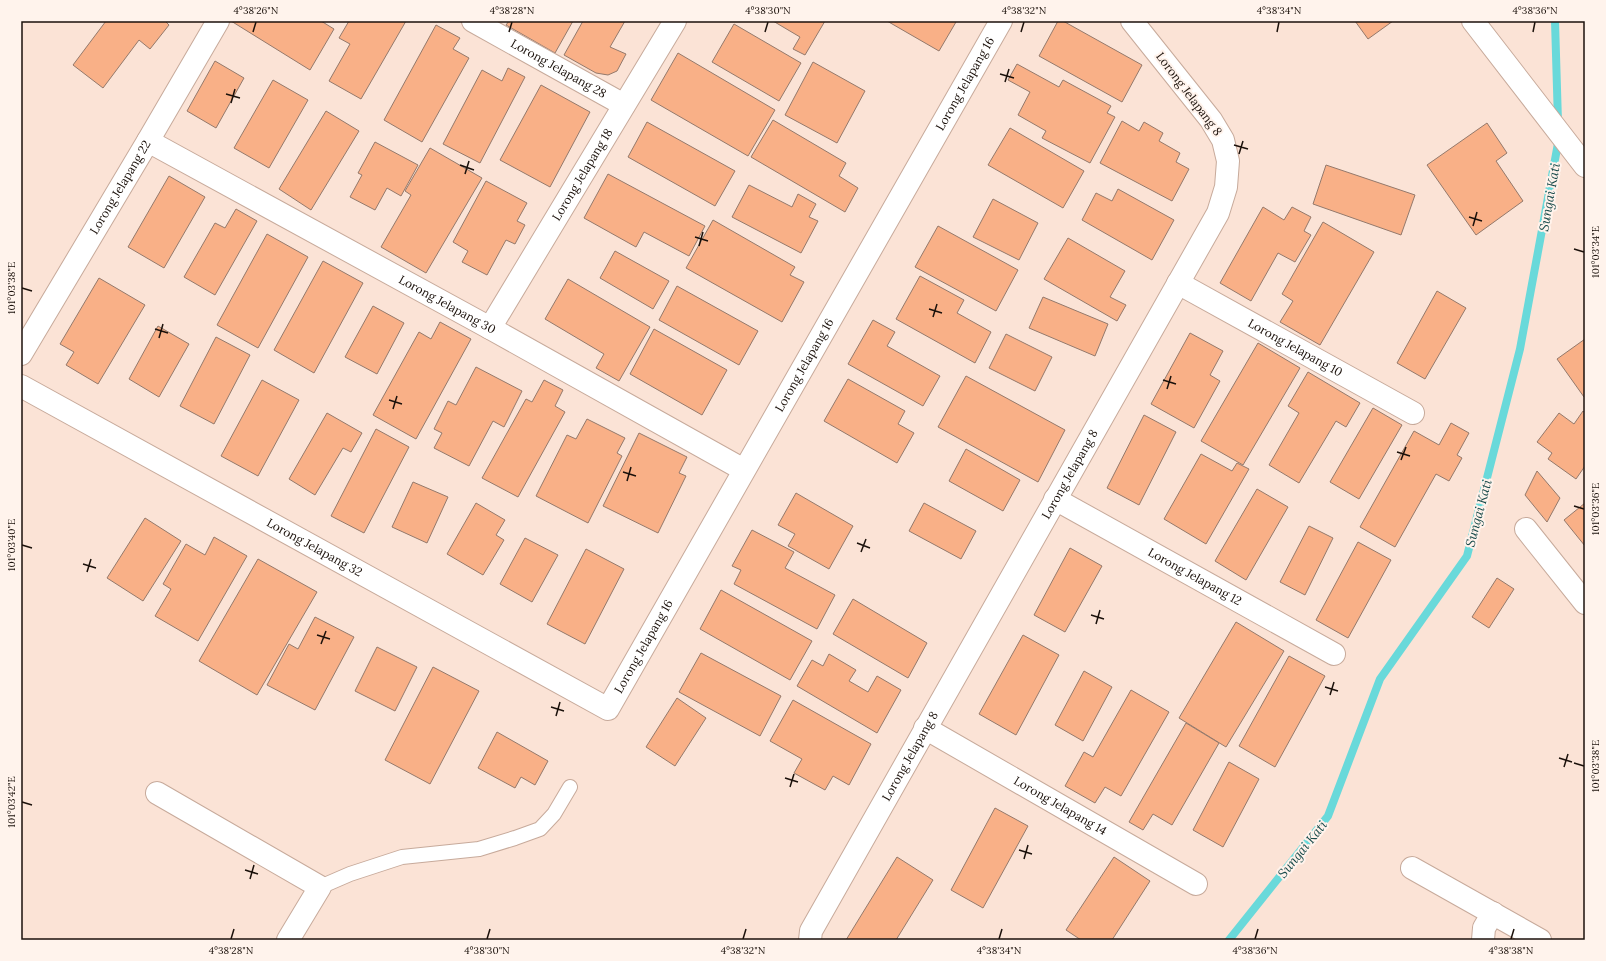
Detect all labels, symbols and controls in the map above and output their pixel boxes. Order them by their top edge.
text: 4°38'26"N [234,4,279,17]
text: 4°38'28"N [490,4,535,17]
text: 4°38'30"N [745,4,791,17]
text: 4°38'32"N [1002,4,1047,17]
text: 4°38'34"N [1257,4,1302,17]
text: 4°38'36"N [1512,4,1558,17]
street label: Lorong Jelapang 16 [932,34,997,133]
street label: Lorong Jelapang 28 [508,36,610,101]
street label: Lorong Jelapang 8 [1153,49,1226,139]
street label: Lorong Jelapang 18 [548,125,616,223]
street label: Lorong Jelapang 22 [86,137,154,237]
water label: Sungai Kati [1535,161,1564,233]
text: 101°03'34"E [1589,226,1602,278]
text: 101°03'38"E [5,262,18,314]
street label: Lorong Jelapang 30 [396,272,499,337]
street label: Lorong Jelapang 16 [771,315,837,414]
street label: Lorong Jelapang 10 [1246,315,1345,380]
street label: Lorong Jelapang 8 [1038,426,1101,522]
water label: Sungai Kati [1461,477,1496,549]
text: 101°03'36"E [1589,483,1602,535]
street label: Lorong Jelapang 32 [264,515,365,579]
text: 101°03'40"E [5,519,18,571]
street label: Lorong Jelapang 12 [1146,544,1245,608]
street label: Lorong Jelapang 16 [611,597,676,696]
street label: Lorong Jelapang 8 [878,708,941,803]
text: 101°03'38"E [1589,740,1602,792]
street label: Lorong Jelapang 14 [1011,773,1110,838]
text: 101°03'42"E [5,776,18,828]
water label: Sungai Kati [1274,816,1331,882]
text: 4°38'28"N [209,944,254,957]
text: 4°38'30"N [464,944,510,957]
text: 4°38'32"N [721,944,766,957]
text: 4°38'34"N [977,944,1022,957]
text: 4°38'36"N [1232,944,1278,957]
text: 4°38'38"N [1489,944,1534,957]

